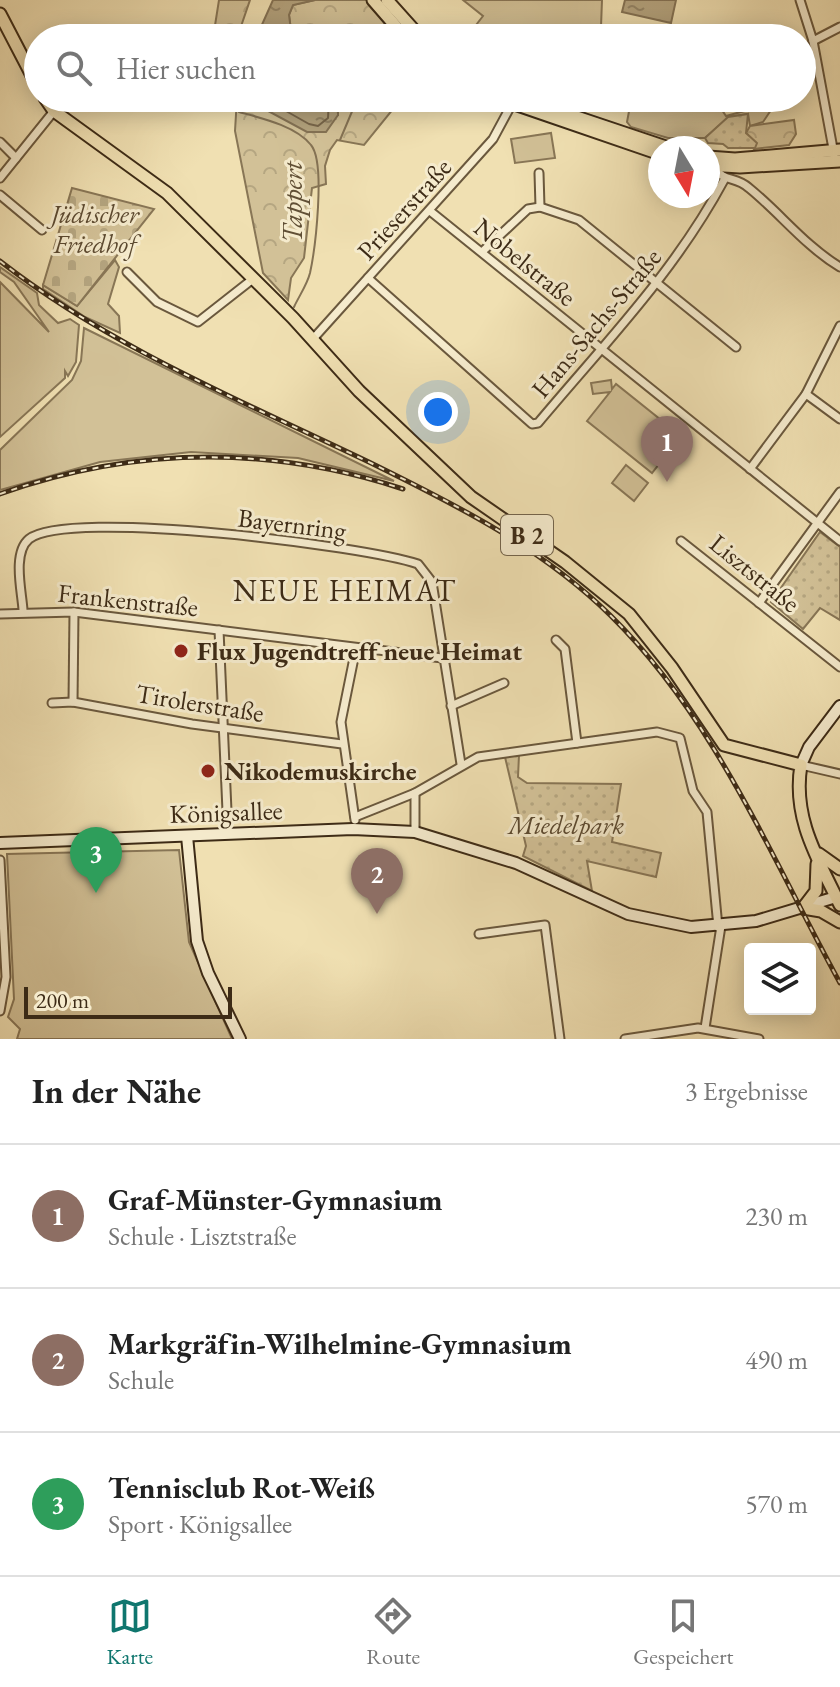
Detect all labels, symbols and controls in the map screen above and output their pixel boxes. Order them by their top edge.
search box [24,24,816,112]
icon: search [52,46,96,90]
text: Hier suchen [116,49,256,88]
north arrow [648,136,720,208]
street label: Prieserstraße [349,151,459,267]
water label: Tappert [274,159,310,243]
park label: Jüdischer Friedhof [46,197,142,261]
street label: Nobelstraße [467,210,583,314]
street label: Hans-Sachs-Straße [523,241,669,405]
your location [418,392,458,432]
pin: 1 [641,416,693,482]
street label: Bayernring [236,500,349,548]
road number: B 2 [501,515,553,555]
street label: Lisztstraße [703,526,807,620]
district label: NEUE HEIMAT [233,571,457,610]
street label: Frankenstraße [56,576,200,624]
place label: Flux Jugendtreff neue Heimat [197,634,522,668]
marker: Flux Jugendtreff neue Heimat [172,642,190,660]
street label: Tirolerstraße [134,676,266,730]
place label: Nikodemuskirche [224,754,417,788]
marker: Nikodemuskirche [199,762,217,780]
street label: Königsallee [169,793,283,831]
park label: Miedelpark [506,808,624,842]
pin: 3 [70,827,122,893]
pin: 2 [351,848,403,914]
map controls [744,943,816,1015]
button: layers [744,943,816,1015]
scale bar [24,983,232,1019]
text: 200 m [36,986,89,1015]
text: In der Nähe [32,1069,201,1113]
text: 3 Ergebnisse [685,1074,808,1108]
text: Graf-Münster-Gymnasium [108,1180,443,1219]
text: 1 [51,1199,65,1233]
text: 230 m [745,1199,808,1233]
text: Schule · Lisztstraße [108,1219,297,1253]
text: Markgräfin-Wilhelmine-Gymnasium [108,1324,572,1363]
text: 2 [51,1343,65,1377]
text: 490 m [745,1343,808,1377]
text: Schule [108,1363,174,1397]
text: Tennisclub Rot-Weiß [108,1468,375,1507]
text: 3 [51,1487,65,1521]
text: 570 m [745,1487,808,1521]
text: Sport · Königsallee [108,1507,292,1541]
tab: Karte [107,1594,153,1671]
tab: Route [366,1594,420,1671]
tab: Gespeichert [633,1594,733,1671]

